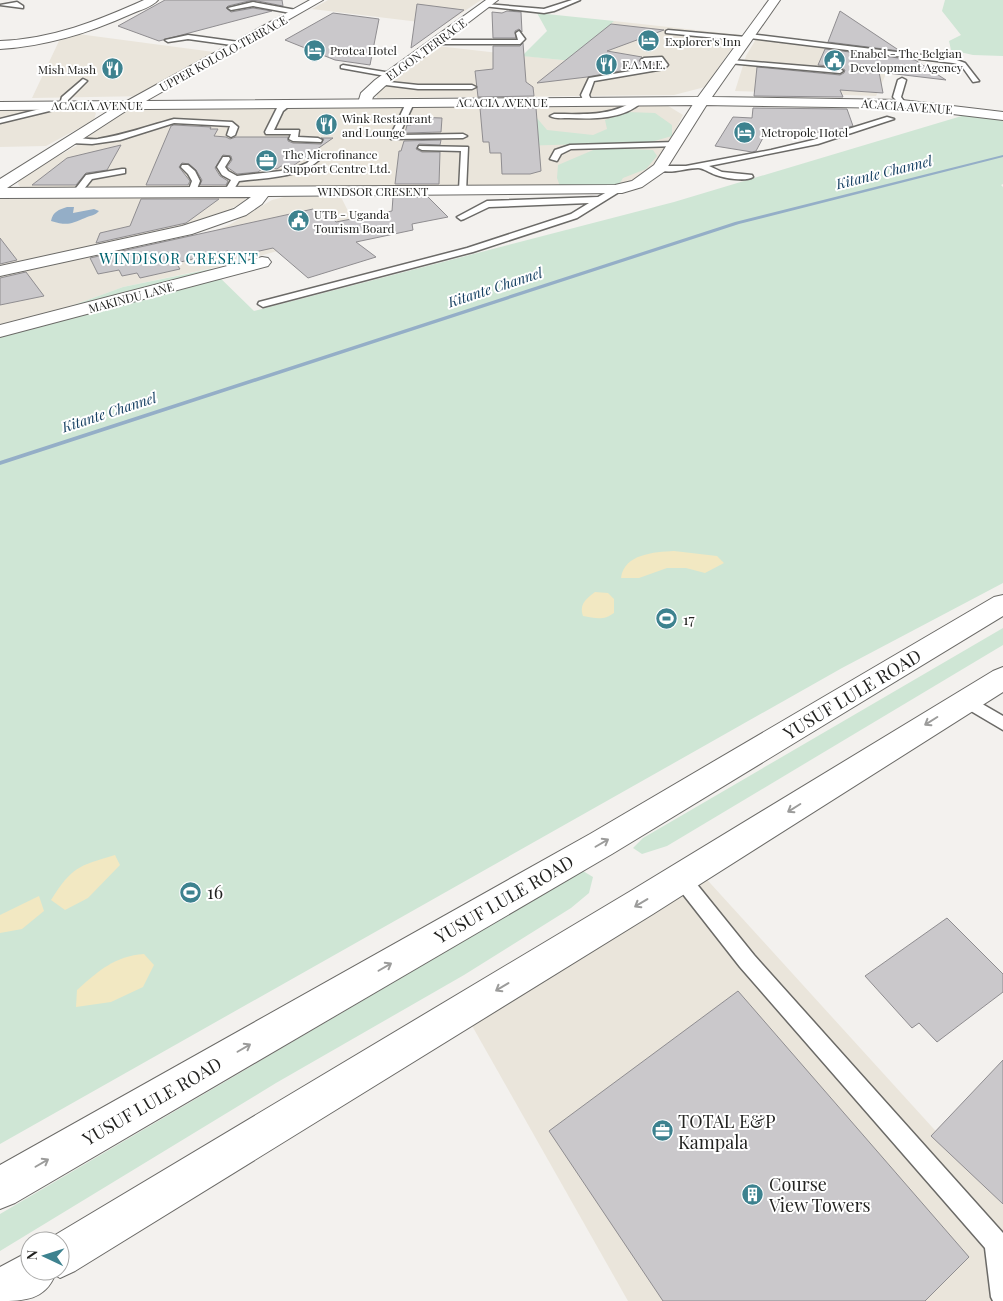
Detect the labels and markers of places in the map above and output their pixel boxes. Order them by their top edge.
hotel icon: Explorer's Inn [637,29,661,53]
place label: Explorer's Inn [665,33,741,49]
hotel icon: Protea Hotel [302,38,326,62]
place label: Protea Hotel [330,42,398,58]
place label: Enabel - The Belgian Development Agency [850,45,963,75]
public building icon: Enabel - The Belgian Development Agency [822,48,846,72]
restaurant icon: F.A.M.E. [594,52,618,76]
place label: F.A.M.E. [622,56,666,72]
restaurant icon: Mish Mash [100,57,124,81]
place label: Mish Mash [38,61,96,77]
place label: Wink Restaurant and Lounge [341,110,433,140]
restaurant icon: Wink Restaurant and Lounge [314,113,338,137]
hotel icon: Metropole Hotel [733,120,757,144]
place label: Metropole Hotel [761,124,849,140]
place label: The Microfinance Support Centre Ltd. [283,146,391,176]
office icon: The Microfinance Support Centre Ltd. [255,149,279,173]
place label: UTB - Uganda Tourism Board [314,206,394,236]
public building icon: UTB - Uganda Tourism Board [286,209,310,233]
sports icon: 17 [655,607,679,631]
place label: 17 [683,609,695,629]
sports icon: 16 [179,880,203,904]
place label: 16 [207,880,223,904]
place label: TOTAL E&P Kampala [678,1109,776,1154]
office icon: TOTAL E&P Kampala [650,1119,674,1143]
place label: Course View Towers [768,1172,871,1217]
building icon: Course View Towers [741,1182,765,1206]

